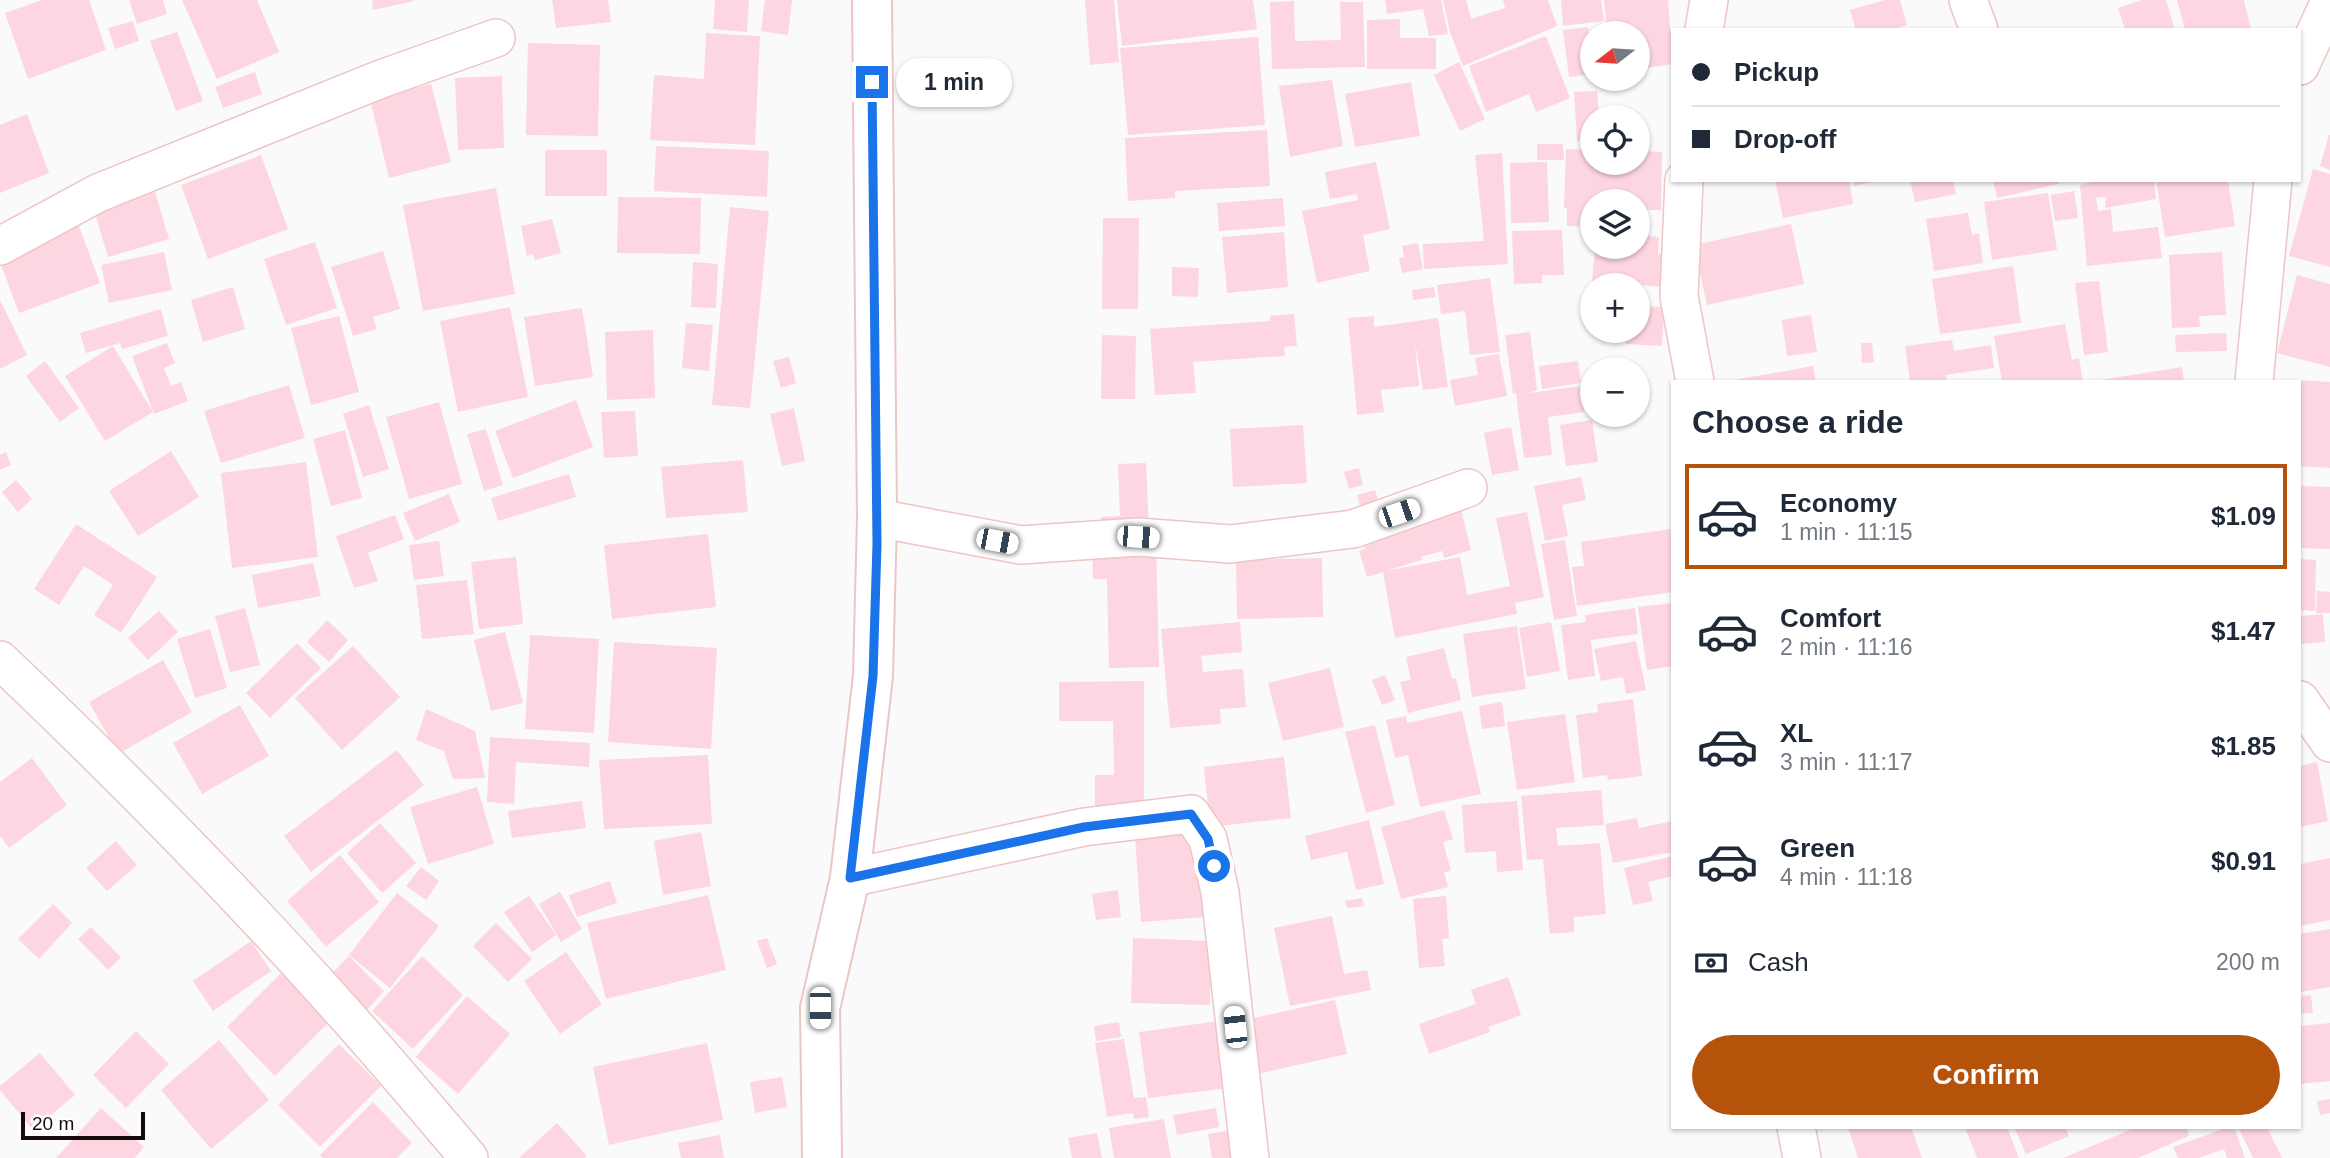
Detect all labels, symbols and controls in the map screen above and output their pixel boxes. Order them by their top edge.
north arrow [1580,21,1650,91]
map controls [1580,21,1650,427]
callout: 1 min [896,57,1012,106]
text: Pickup [1734,57,1819,87]
route end [856,66,888,98]
text: 1 min [924,69,984,95]
button: locate [1580,105,1650,175]
text: Drop-off [1734,124,1837,154]
button: layers [1580,189,1650,259]
button: + [1580,273,1650,343]
button: − [1580,357,1650,427]
text: Choose a ride [1692,404,1904,440]
icon: car [1696,485,1759,548]
text: Economy [1780,488,1897,518]
car [1376,496,1423,530]
text: $1.09 [2211,501,2276,531]
text: 1 min · 11:15 [1780,519,1913,545]
car [1117,525,1160,549]
car [975,527,1020,555]
icon: car [1696,600,1759,663]
text: Comfort [1780,603,1881,633]
text: $1.47 [2211,616,2276,646]
text: 2 min · 11:16 [1780,634,1913,660]
icon: car [1696,715,1759,778]
text: XL [1780,718,1813,748]
text: $1.85 [2211,731,2276,761]
text: 3 min · 11:17 [1780,749,1913,775]
icon: car [1696,830,1759,893]
text: Green [1780,833,1855,863]
text: $0.91 [2211,846,2276,876]
route start [1198,850,1230,882]
text: 4 min · 11:18 [1780,864,1913,890]
icon: cash [1692,944,1730,982]
text: Cash [1748,947,1809,977]
text: 200 m [2216,949,2280,975]
car [810,987,831,1029]
car [1223,1005,1248,1049]
button: Confirm [1692,1035,2280,1115]
scale bar [21,1109,145,1141]
text: 20 m [32,1113,74,1134]

